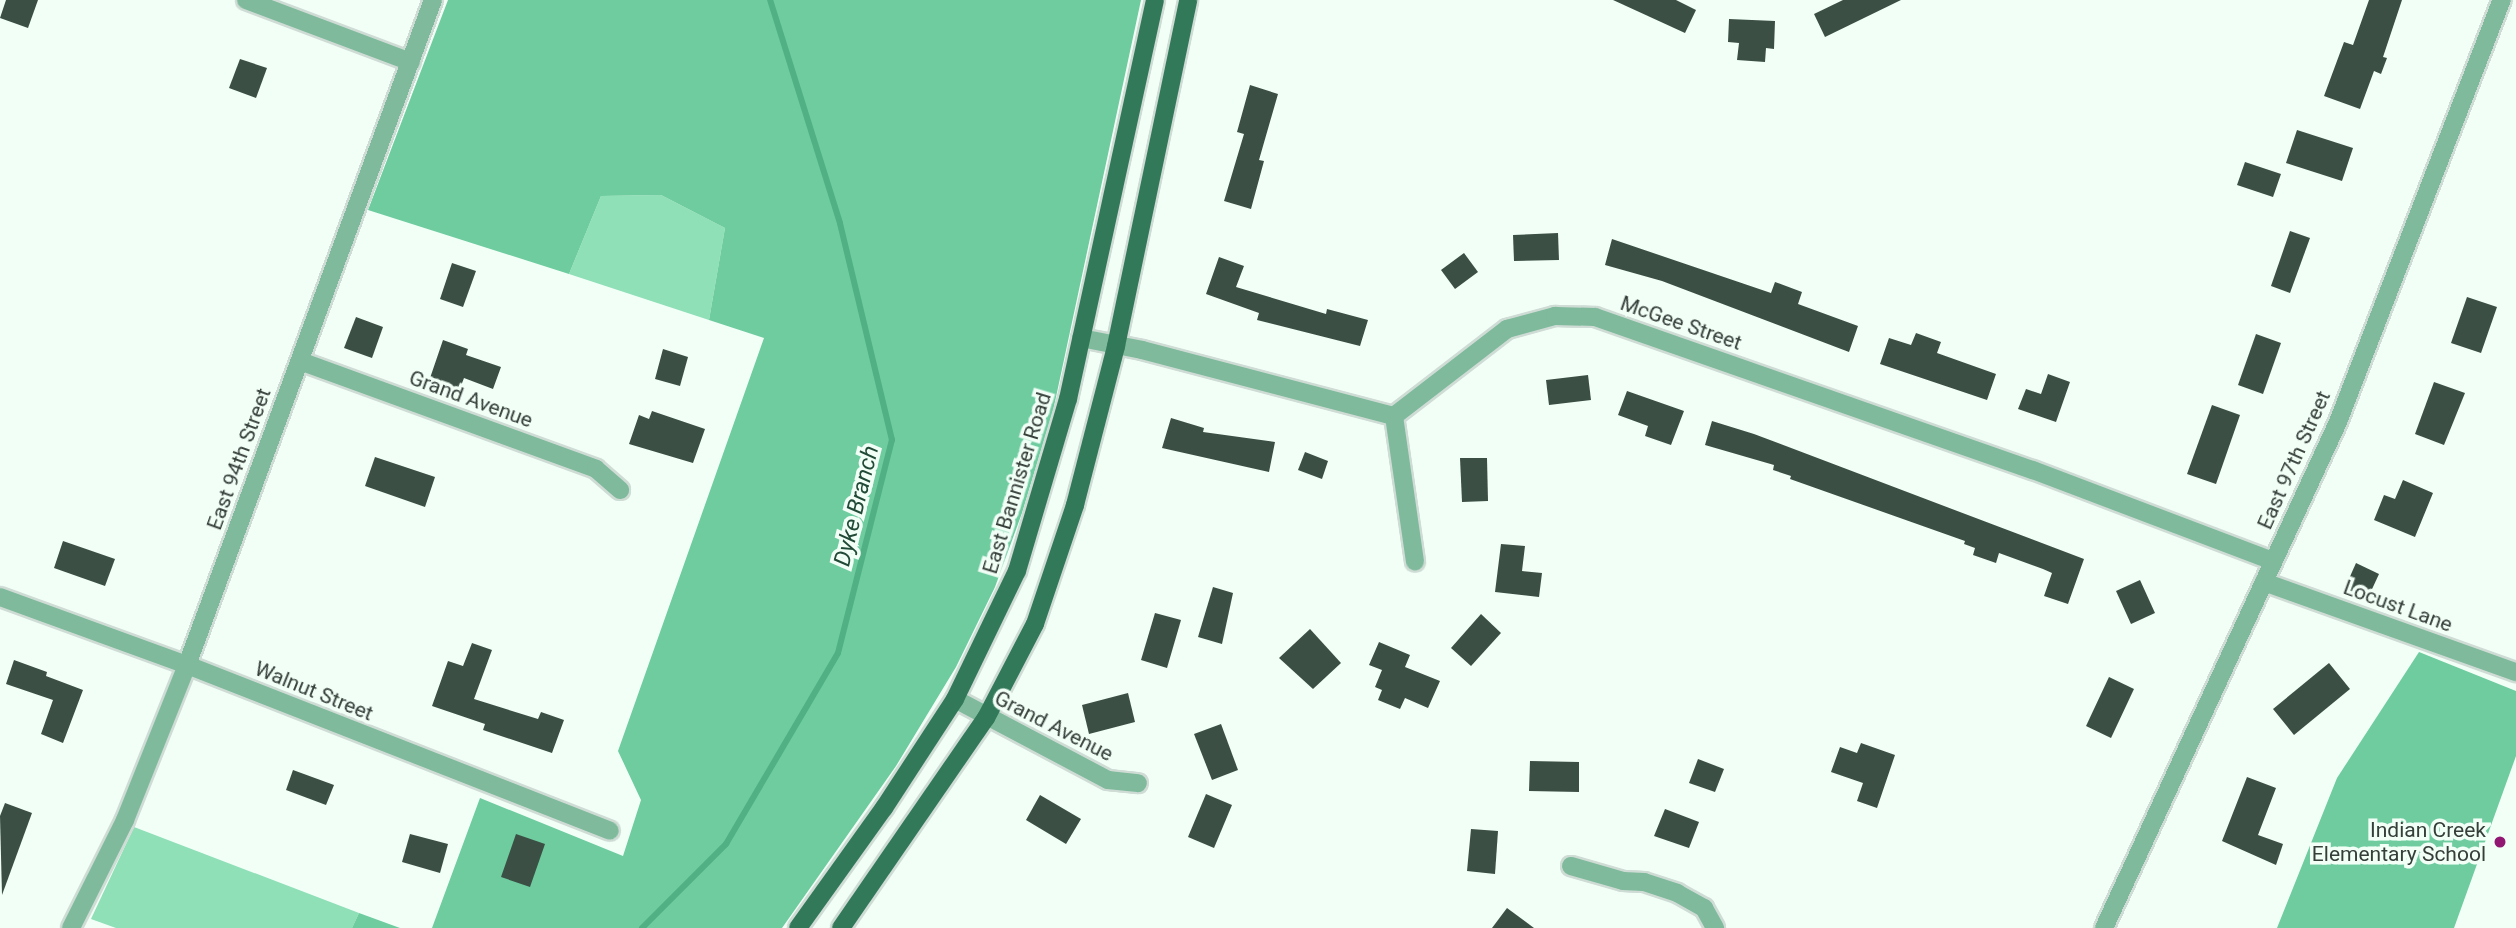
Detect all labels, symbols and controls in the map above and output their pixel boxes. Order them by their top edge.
street label: McGee Street [1617,290,1745,356]
street label: Grand Avenue [406,365,536,433]
street label: East 94th Street [202,385,276,533]
street label: East 97th Street [2252,387,2336,533]
street label: East Bannister Road [977,389,1057,577]
water label: Dyke Branch [829,443,885,569]
street label: Locust Lane [2340,575,2456,637]
street label: Walnut Street [251,656,377,726]
street label: Grand Avenue [990,685,1118,767]
place label: Indian Creek Elementary School [2312,817,2486,867]
marker: Indian Creek Elementary School [2492,834,2508,850]

